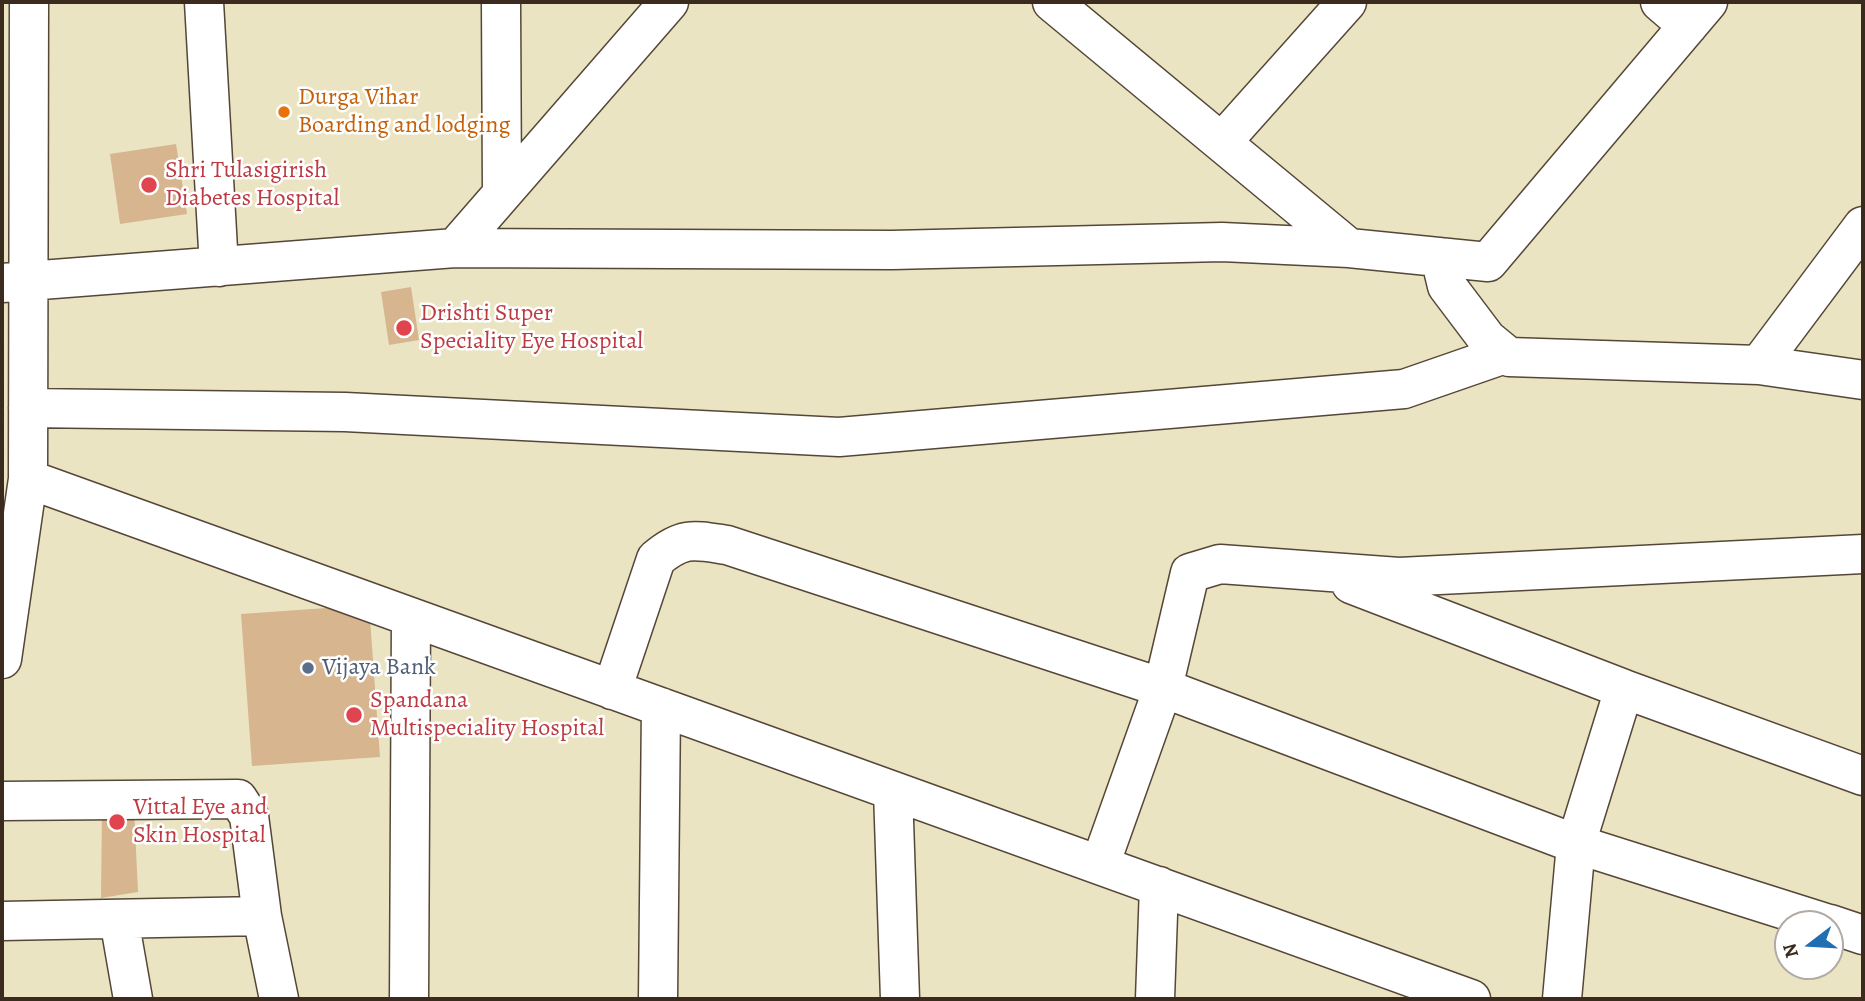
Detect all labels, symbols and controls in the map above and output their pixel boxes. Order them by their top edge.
place label: Durga Vihar Boarding and lodging [298,84,510,140]
marker: Durga Vihar Boarding and lodging [276,104,292,120]
place label: Shri Tulasigirish Diabetes Hospital [165,157,339,213]
marker: Shri Tulasigirish Diabetes Hospital [139,175,159,195]
place label: Drishti Super Speciality Eye Hospital [420,300,643,356]
marker: Drishti Super Speciality Eye Hospital [394,318,414,338]
place label: Vijaya Bank [322,654,436,682]
marker: Vijaya Bank [300,660,316,676]
place label: Spandana Multispeciality Hospital [370,687,604,743]
marker: Spandana Multispeciality Hospital [344,705,364,725]
place label: Vittal Eye and Skin Hospital [133,794,268,850]
marker: Vittal Eye and Skin Hospital [107,812,127,832]
north arrow [1774,910,1844,980]
text: N [1776,940,1805,961]

